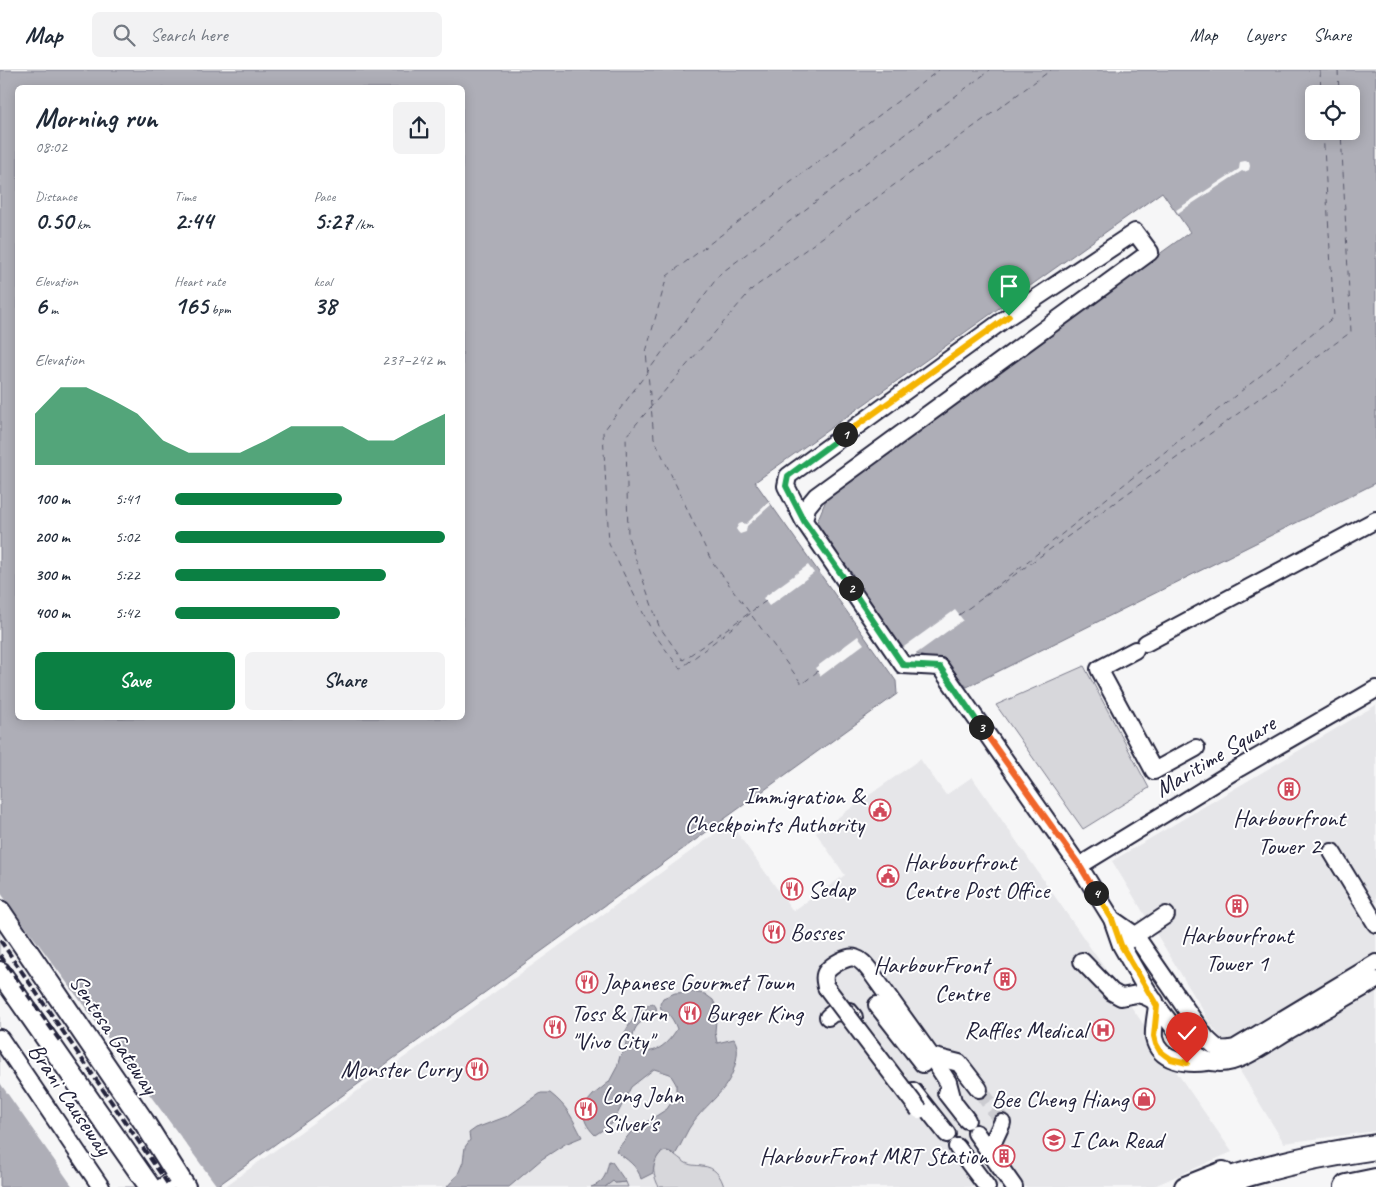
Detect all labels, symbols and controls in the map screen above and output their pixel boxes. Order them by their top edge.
search box [92,12,442,57]
text: Map [25,20,62,50]
icon: search [110,21,138,49]
text: Search here [150,23,228,47]
text: Map [1190,24,1218,46]
text: Layers [1246,24,1285,46]
text: Share [1313,24,1351,46]
map controls [1305,85,1360,140]
button: locate [1305,85,1360,140]
text: Morning run [35,100,157,135]
button: share [393,102,445,154]
text: 08:02 [35,137,67,157]
text: Distance [35,188,77,205]
text: Time [174,188,196,205]
text: Pace [314,188,335,205]
text: 0.50 [35,205,73,237]
text: 2:44 [174,205,213,237]
text: 5:27 [314,205,352,237]
text: km [73,216,90,233]
text: /km [352,216,374,233]
pin [988,265,1030,316]
icon: arrive [995,272,1023,300]
text: Elevation [35,273,78,290]
text: Heart rate [174,273,225,290]
text: kcal [314,273,332,290]
text: 6 [35,290,47,322]
text: 165 [174,290,208,322]
text: 38 [314,290,336,322]
text: m [47,301,58,318]
text: bpm [208,301,231,318]
text: Elevation [35,350,84,370]
text: 237–242 m [382,350,445,370]
pin: 1 [832,422,858,446]
text: 1 [842,426,849,443]
text: 100 m [35,489,70,509]
text: 5:41 [115,489,140,509]
text: 200 m [35,527,70,547]
text: 5:02 [115,527,140,547]
text: 300 m [35,565,70,585]
text: 5:22 [115,565,140,585]
pin: 2 [838,576,864,600]
text: 2 [848,580,855,597]
text: 400 m [35,603,70,623]
text: 5:42 [115,603,140,623]
button: Save [35,652,235,710]
button: Share [245,652,445,710]
street label: Maritime Square [1149,707,1283,804]
pin: 3 [968,714,994,740]
text: 3 [978,719,985,736]
building icon: Harbourfront Tower 2 [1277,777,1301,801]
place label: Immigration & Checkpoints Authority [685,781,866,839]
public building icon: Immigration & Checkpoints Authority [868,798,892,822]
place label: Harbourfront Tower 2 [1233,803,1347,861]
place label: Harbourfront Centre Post Office [904,847,1051,905]
public building icon: Harbourfront Centre Post Office [876,864,900,888]
place label: Sedap [808,874,857,904]
restaurant icon: Sedap [780,877,804,901]
pin: 4 [1084,880,1108,906]
text: 4 [1093,885,1100,902]
building icon: Harbourfront Tower 1 [1225,894,1249,918]
place label: Bosses [790,917,845,947]
restaurant icon: Bosses [762,920,786,944]
place label: Harbourfront Tower 1 [1181,920,1295,978]
place label: HarbourFront Centre [873,950,992,1008]
place label: Japanese Gourmet Town [602,967,795,997]
building icon: HarbourFront Centre [993,967,1017,991]
street label: Sentosa Gateway [63,968,166,1101]
restaurant icon: Japanese Gourmet Town [575,970,599,994]
place label: Toss & Turn "Vivo City" [571,998,667,1056]
place label: Burger King [706,998,805,1028]
restaurant icon: Burger King [678,1001,702,1025]
pin [1166,1012,1208,1063]
restaurant icon: Toss & Turn "Vivo City" [543,1015,567,1039]
place label: Raffles Medical [964,1015,1091,1045]
hospital icon: Raffles Medical [1091,1018,1115,1042]
icon: check [1173,1019,1201,1047]
street label: Brani Causeway [21,1037,120,1162]
place label: Monster Curry [340,1054,463,1084]
restaurant icon: Monster Curry [465,1057,489,1081]
place label: Long John Silver's [602,1080,685,1138]
place label: Bee Cheng Hiang [992,1084,1130,1114]
shop icon: Bee Cheng Hiang [1132,1087,1156,1111]
restaurant icon: Long John Silver's [574,1097,598,1121]
place label: I Can Read [1070,1125,1166,1155]
school or university icon: I Can Read [1042,1128,1066,1152]
place label: HarbourFront MRT Station [759,1141,989,1171]
building icon: HarbourFront MRT Station [992,1144,1016,1168]

